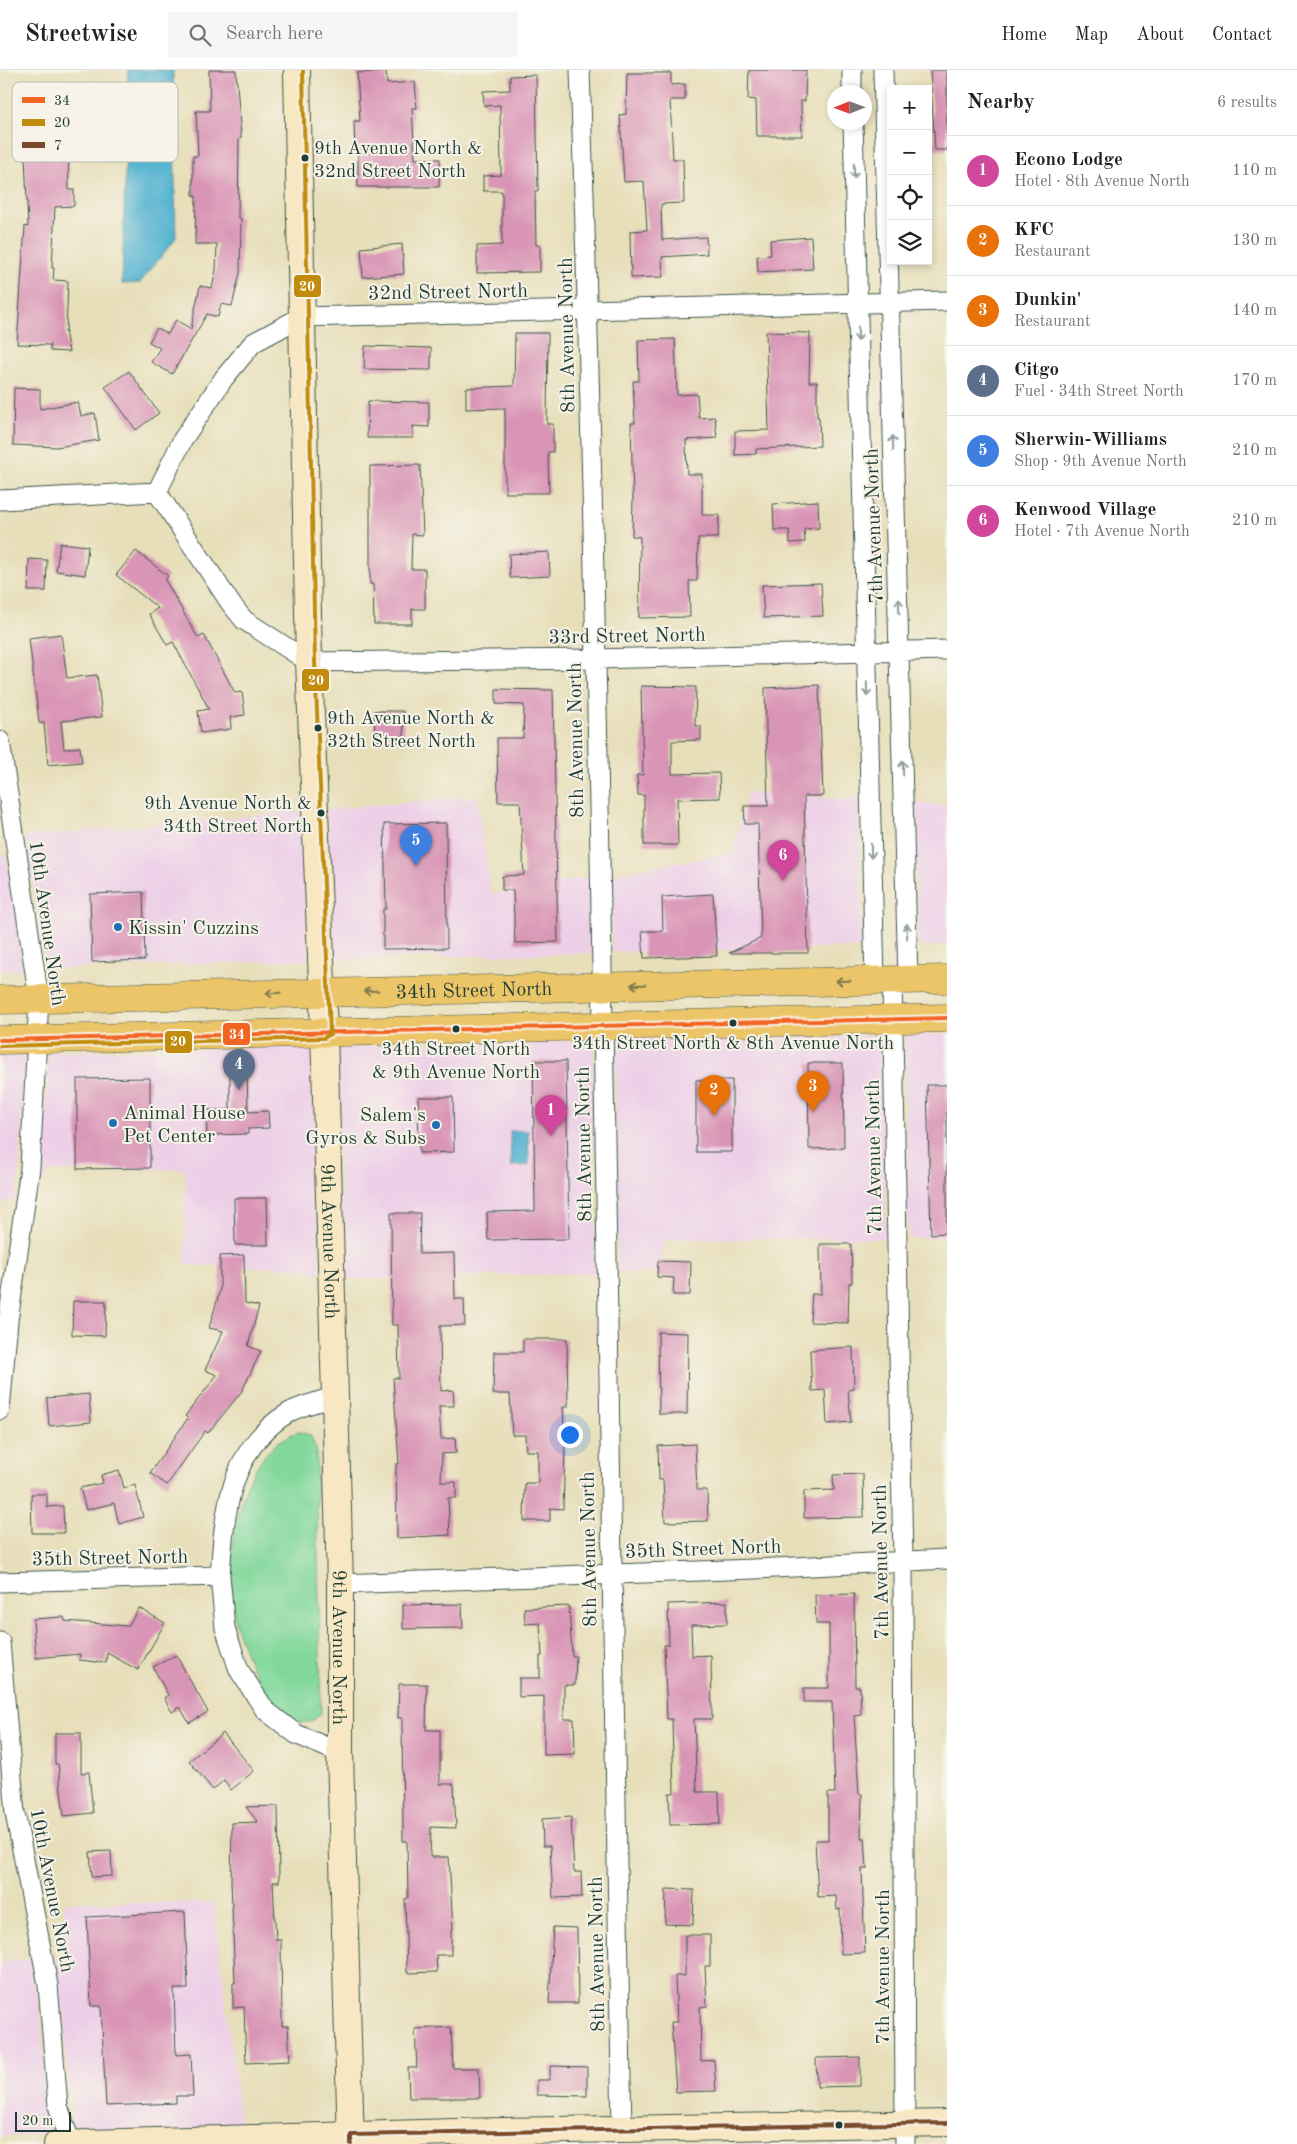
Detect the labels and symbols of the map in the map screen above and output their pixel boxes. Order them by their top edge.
legend [12,82,178,162]
north arrow [827,85,872,130]
text: 34 [54,94,70,108]
text: 20 [54,116,70,130]
text: 7 [54,139,62,153]
place label: 9th Avenue North & 32nd Street North [314,140,482,182]
marker: 9th Avenue North & 32nd Street North [300,153,310,163]
one-way arrow [849,162,859,179]
street label: 8th Avenue North [557,257,579,413]
line badge: 20 [293,274,322,298]
text: 20 [299,280,315,294]
street label: 32nd Street North [368,282,528,304]
one-way arrow [854,325,863,341]
one-way arrow [888,436,898,452]
street label: 7th Avenue North [862,448,888,604]
one-way arrow [894,598,904,614]
street label: 33rd Street North [548,626,706,648]
street label: 8th Avenue North [566,662,588,818]
line badge: 20 [301,668,330,692]
text: 20 [308,674,324,688]
one-way arrow [863,680,872,696]
place label: 9th Avenue North & 32th Street North [327,710,495,752]
marker: 9th Avenue North & 32th Street North [313,723,323,733]
one-way arrow [898,761,908,777]
place label: 9th Avenue North & 34th Street North [144,795,312,837]
marker: 9th Avenue North & 34th Street North [316,808,326,818]
pin: 5 [400,825,432,866]
street label: 10th Avenue North [24,839,68,1008]
pin: 6 [767,840,799,881]
one-way arrow [867,843,876,859]
place label: Kissin' Cuzzins [128,919,259,939]
marker: Kissin' Cuzzins [112,921,124,933]
one-way arrow [902,923,912,939]
one-way arrow [835,976,852,986]
street label: 34th Street North [395,980,553,1003]
one-way arrow [630,981,646,990]
one-way arrow [363,986,379,995]
one-way arrow [265,988,281,997]
marker: 34th Street North & 8th Avenue North [728,1018,738,1028]
line badge: 34 [222,1022,251,1046]
marker: 34th Street North & 9th Avenue North [451,1024,461,1034]
text: 34 [229,1028,245,1042]
line badge: 20 [164,1030,193,1054]
text: 20 [170,1035,186,1049]
place label: 34th Street North & 8th Avenue North [572,1035,894,1054]
place label: 34th Street North & 9th Avenue North [372,1041,540,1083]
pin: 4 [223,1049,255,1090]
street label: 8th Avenue North [574,1066,596,1222]
pin: 3 [797,1071,829,1112]
pin: 2 [698,1075,730,1116]
street label: 7th Avenue North [864,1079,886,1235]
pin: 1 [535,1095,567,1136]
place label: Animal House Pet Center [123,1104,245,1147]
place label: Salem's Gyros & Subs [305,1106,426,1149]
marker: Animal House Pet Center [107,1117,119,1129]
marker: Salem's Gyros & Subs [430,1119,442,1131]
street label: 9th Avenue North [316,1163,341,1320]
your location [557,1422,583,1448]
street label: 8th Avenue North [579,1471,601,1627]
street label: 7th Avenue North [871,1484,893,1640]
street label: 35th Street North [624,1537,782,1563]
street label: 35th Street North [32,1548,189,1570]
street label: 9th Avenue North [328,1569,348,1725]
street label: 10th Avenue North [25,1806,77,1974]
street label: 8th Avenue North [587,1876,609,2032]
street label: 7th Avenue North [874,1889,894,2045]
scale bar [15,2109,71,2132]
unlabelled marker [834,2120,844,2130]

